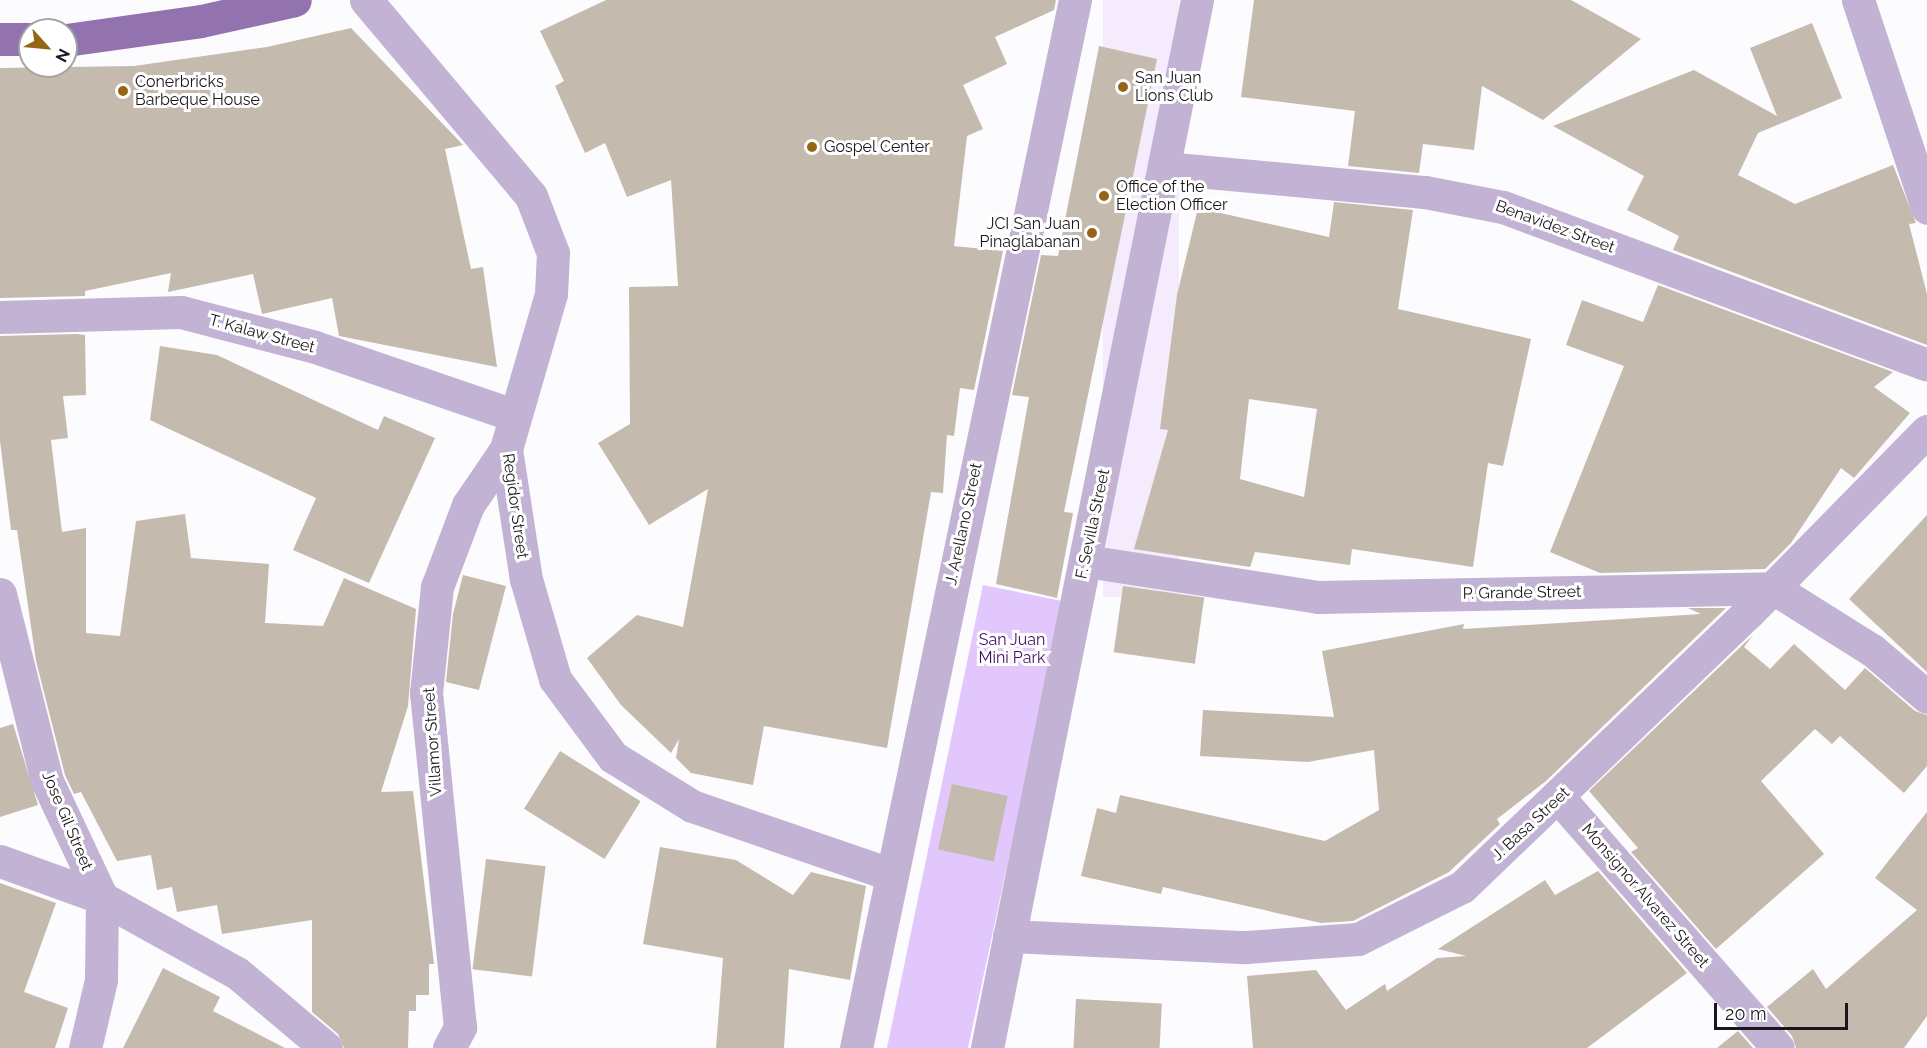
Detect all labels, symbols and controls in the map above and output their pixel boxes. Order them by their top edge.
north arrow [18,18,78,78]
text: N [51,46,74,65]
place label: San Juan Lions Club [1135,68,1213,106]
place label: Conerbricks Barbeque House [135,72,260,110]
marker: San Juan Lions Club [1116,80,1130,94]
marker: Conerbricks Barbeque House [116,84,130,98]
place label: Gospel Center [824,137,930,157]
marker: Gospel Center [805,140,819,154]
place label: Office of the Election Officer [1116,177,1228,215]
marker: Office of the Election Officer [1097,189,1111,203]
street label: Benavidez Street [1493,197,1617,257]
place label: JCI San Juan Pinaglabanan [980,214,1080,252]
marker: JCI San Juan Pinaglabanan [1085,226,1099,240]
street label: T. Kalaw Street [207,311,317,357]
street label: Regidor Street [498,452,532,560]
street label: J. Arellano Street [942,461,986,587]
street label: F. Sevilla Street [1072,467,1114,581]
street label: P. Grande Street [1463,582,1581,604]
park label: San Juan Mini Park [978,630,1046,668]
street label: Villamor Street [420,686,446,798]
street label: Jose Gil Street [37,768,97,874]
street label: J. Basa Street [1488,783,1574,865]
street label: Monsignor Alvarez Street [1577,820,1713,972]
scale bar [1717,991,1850,1029]
text: 20 m [1725,1003,1767,1024]

